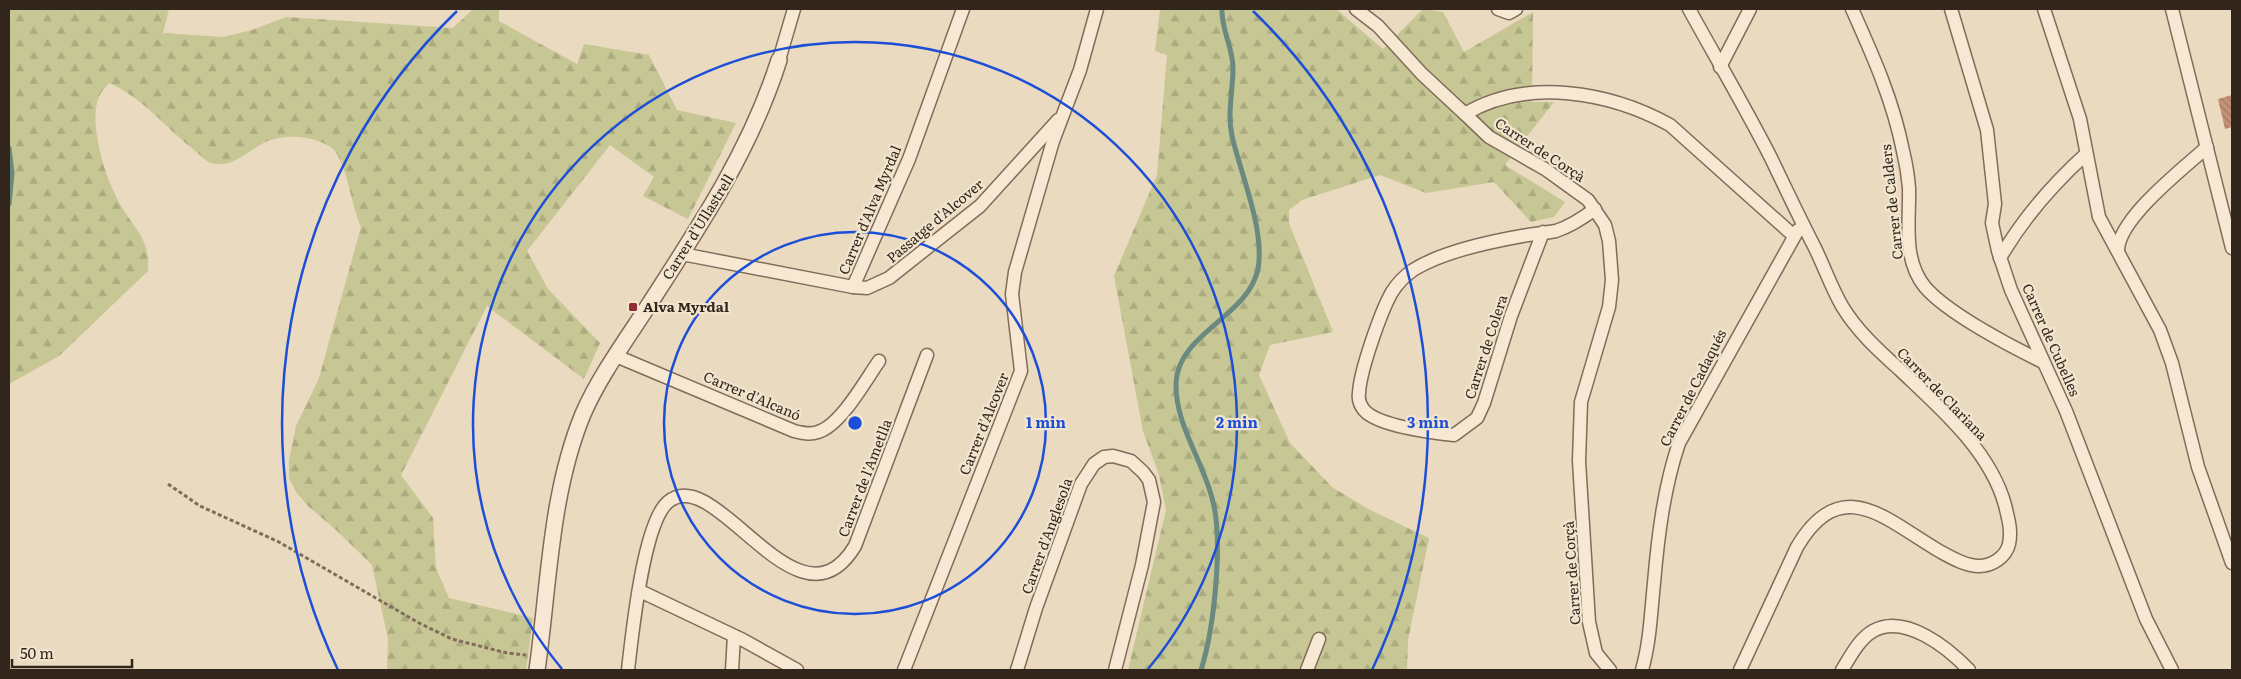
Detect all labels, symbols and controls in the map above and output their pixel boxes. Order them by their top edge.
street label: Carrer de Corçà [1491,112,1590,186]
street label: Carrer d'Alva Myrdal [833,142,905,277]
street label: Carrer de Calders [1875,144,1907,261]
street label: Carrer d'Ullastrell [657,170,738,283]
street label: Passatge d'Alcover [882,173,987,267]
street label: Carrer de Cubelles [2018,280,2086,399]
street label: Carrer de Colera [1459,291,1512,402]
place label: Alva Myrdal [643,296,729,316]
marker: Alva Myrdal [627,301,639,313]
street label: Carrer de Cadaqués [1654,326,1730,449]
street label: Carrer de Clariana [1893,342,1993,445]
street label: Carrer d'Alcanó [701,366,804,425]
street label: Carrer d'Alcover [953,369,1013,478]
text: 1 min [1026,410,1067,433]
text: 2 min [1216,410,1259,433]
text: 3 min [1407,410,1450,433]
centre of rings [846,414,864,432]
street label: Carrer de l'Ametlla [832,415,896,540]
street label: Carrer d'Anglesola [1016,474,1077,597]
street label: Carrer de Corçà [1557,520,1585,626]
scale bar [12,636,132,668]
text: 50 m [20,641,54,664]

